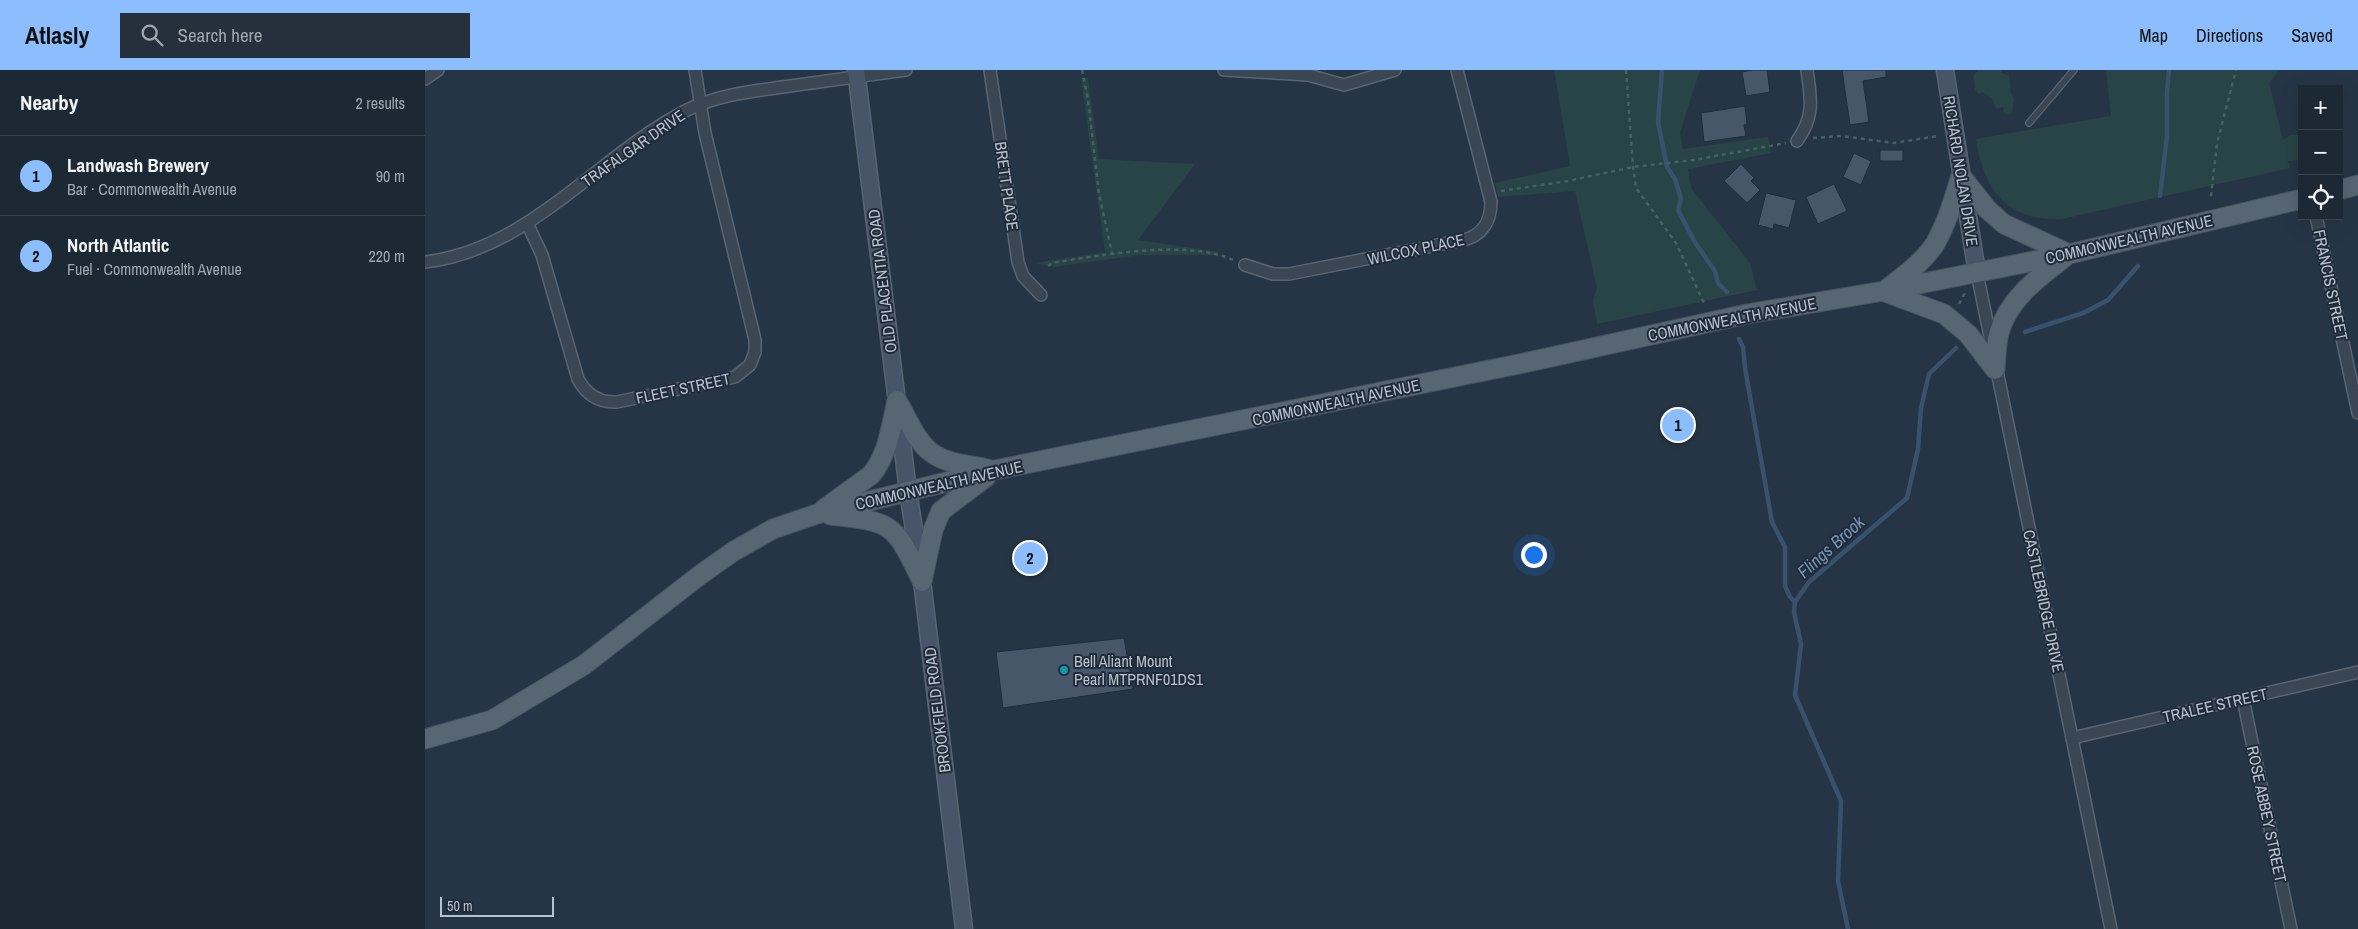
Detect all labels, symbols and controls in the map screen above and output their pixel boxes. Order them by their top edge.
search box [120,13,470,58]
text: Atlasly [25,19,90,51]
icon: search [138,21,166,49]
text: Search here [178,22,262,48]
text: Map [2139,23,2168,48]
text: Directions [2196,23,2263,48]
text: Saved [2291,23,2333,48]
map controls [2298,85,2343,220]
button: + [2298,85,2343,130]
text: Nearby [20,88,78,117]
text: 2 results [355,92,405,114]
street label: RICHARD NOLAN DRIVE [1938,94,1984,248]
street label: TRAFALGAR DRIVE [577,104,689,192]
button: − [2298,130,2343,175]
street label: BRETT PLACE [990,140,1024,232]
text: Landwash Brewery [67,152,209,178]
text: 1 [32,165,40,187]
text: 90 m [376,165,405,187]
button: locate [2298,175,2343,220]
text: Bar · Commonwealth Avenue [67,178,237,200]
street label: OLD PLACENTIA ROAD [862,208,902,354]
street label: COMMONWEALTH AVENUE [2043,209,2215,269]
street label: FRANCIS STREET [2308,227,2354,343]
street label: WILCOX PLACE [1366,228,1466,270]
text: North Atlantic [67,232,169,258]
text: 2 [32,245,40,267]
text: 220 m [369,245,405,267]
text: Fuel · Commonwealth Avenue [67,258,242,280]
street label: COMMONWEALTH AVENUE [1646,292,1818,346]
street label: FLEET STREET [634,367,732,409]
street label: COMMONWEALTH AVENUE [1250,373,1422,431]
pin: 1 [1662,406,1694,444]
street label: COMMONWEALTH AVENUE [853,455,1025,515]
water label: Flings Brook [1792,509,1870,584]
street label: CASTLEBRIDGE DRIVE [2018,528,2070,674]
pin: 2 [1014,539,1046,577]
your location [1521,542,1547,568]
street label: BROOKFIELD ROAD [918,646,956,774]
place label: Bell Aliant Mount Pearl MTPRNF01DS1 [1074,650,1204,690]
marker: Bell Aliant Mount Pearl MTPRNF01DS1 [1058,664,1070,676]
street label: TRALEE STREET [2161,682,2269,728]
street label: ROSE ABBEY STREET [2242,744,2292,884]
scale bar [440,894,554,917]
text: 50 m [447,897,473,915]

